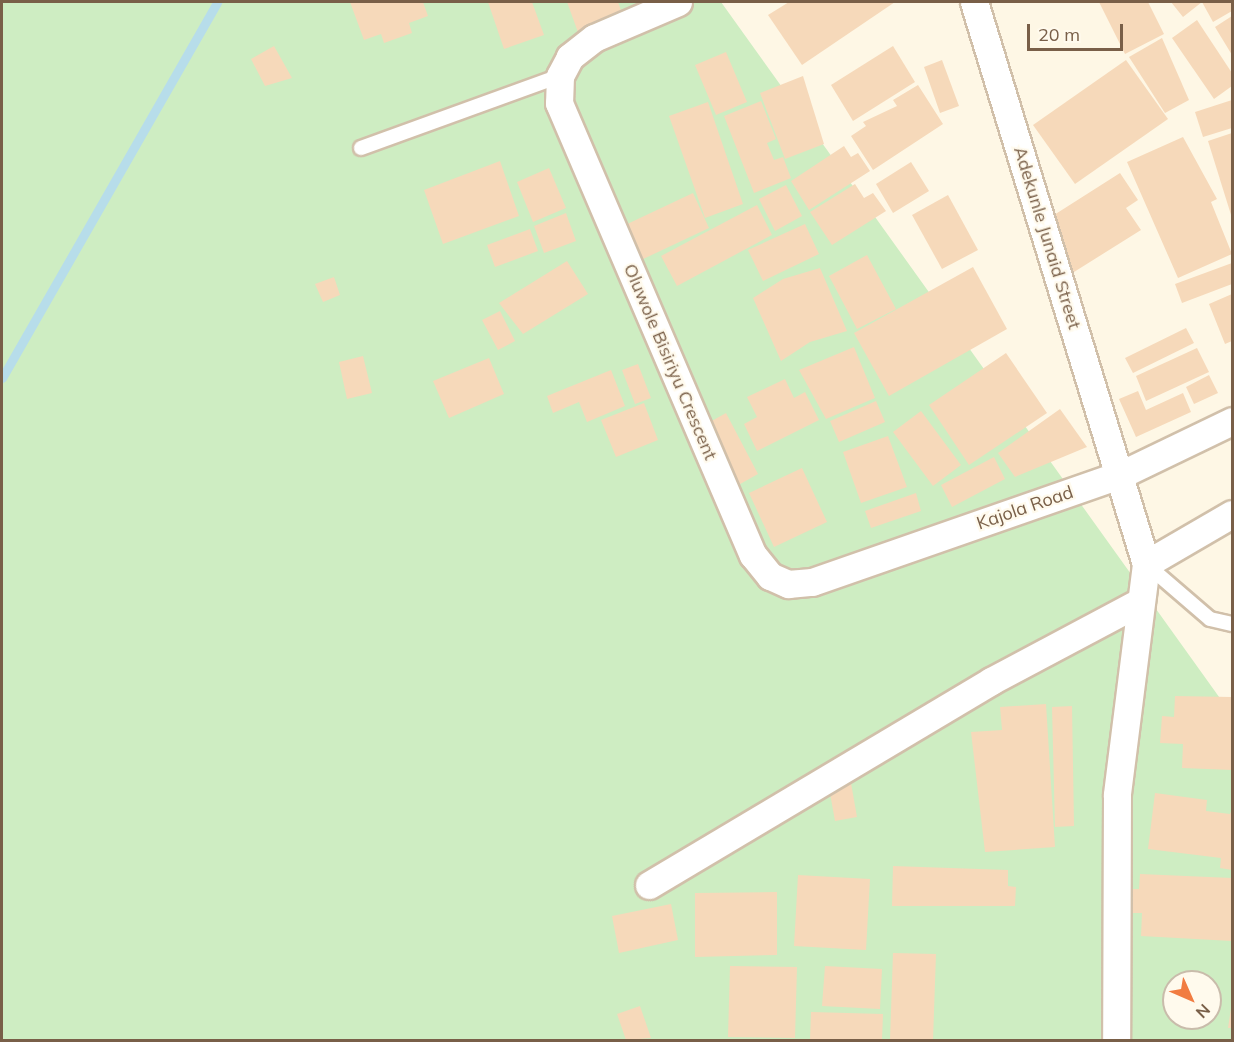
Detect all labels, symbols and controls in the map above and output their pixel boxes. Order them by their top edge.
scale bar [1030,12,1126,50]
text: 20 m [1038,23,1080,46]
street label: Adekunle Junaid Street [1009,144,1085,332]
street label: Oluwole Bisiriyu Crescent [619,261,721,463]
street label: Kajola Road [974,481,1076,535]
north arrow [1162,970,1222,1030]
text: N [1192,1000,1215,1023]

